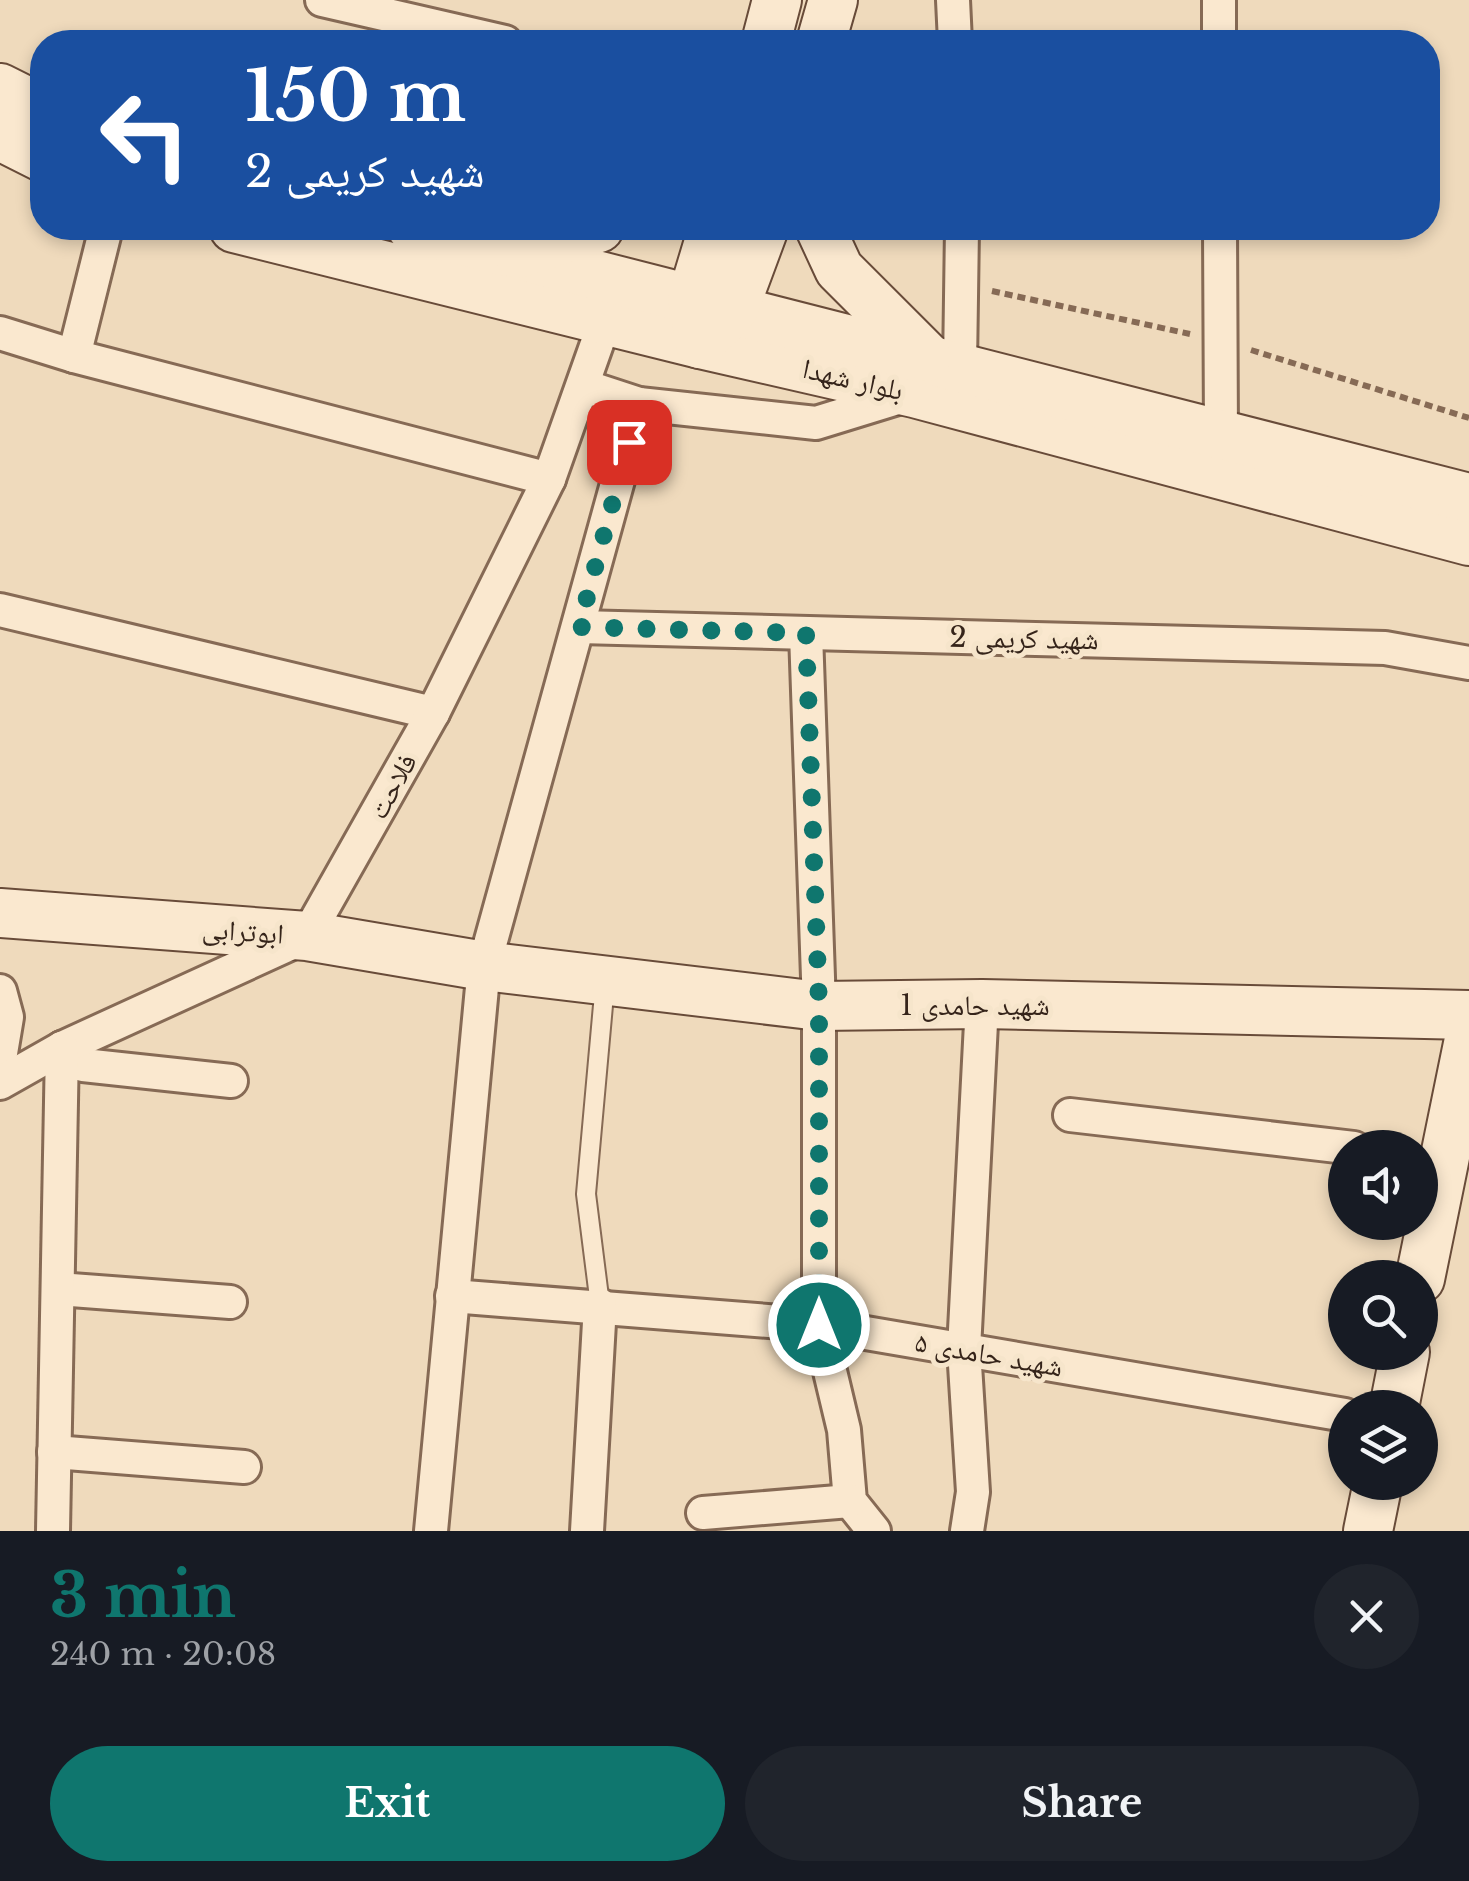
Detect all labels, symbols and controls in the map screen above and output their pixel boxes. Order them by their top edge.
text: 150 m [245,53,466,140]
icon: left [80,70,210,200]
text: شهيد کريمی 2 [245,143,485,199]
street label: بلوار شهدا [799,351,907,408]
pin [587,400,672,485]
icon: arrive [602,415,657,470]
street label: شهيد کريمی 2 [949,620,1099,657]
street label: فلاحت [360,747,425,825]
street label: ابوترابی [201,911,285,952]
street label: شهيد حامدی 1 [900,988,1050,1023]
map controls [1328,1130,1438,1500]
button: sound [1328,1130,1438,1240]
button: search [1328,1260,1438,1370]
position arrow [767,1273,871,1377]
street label: شهید حامدی ۵ [912,1324,1065,1385]
button: layers [1328,1390,1438,1500]
text: 3 min [50,1559,236,1633]
button: close [1314,1564,1419,1669]
text: 240 m · 20:08 [50,1634,276,1674]
button: Exit [50,1746,725,1861]
button: Share [745,1746,1419,1861]

